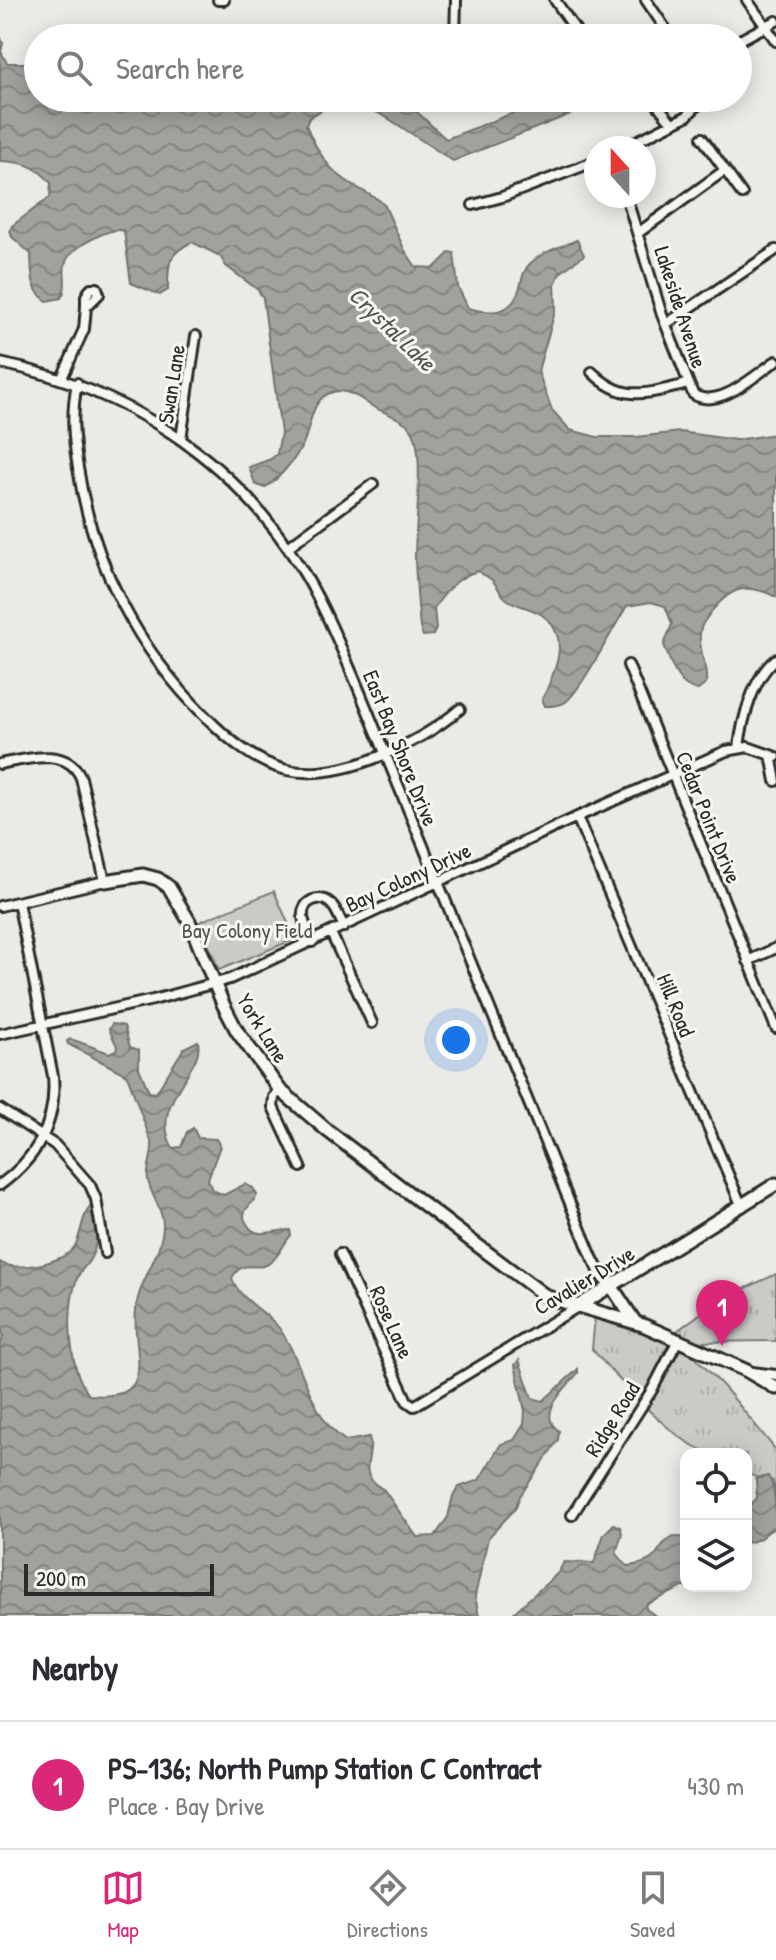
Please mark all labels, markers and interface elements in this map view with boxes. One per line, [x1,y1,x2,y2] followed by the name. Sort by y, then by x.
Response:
[24,24,752,112] search box
[52,46,96,90] icon: search
[116,48,244,88] text: Search here
[584,136,656,208] north arrow
[647,242,715,372] street label: Lakeside Avenue
[342,279,444,379] water label: Crystal Lake
[150,342,192,426] street label: Swan Lane
[356,666,446,831] street label: East Bay Shore Drive
[669,747,749,888] street label: Cedar Point Drive
[340,835,476,919] street label: Bay Colony Drive
[182,915,313,945] park label: Bay Colony Field
[650,969,702,1042] street label: Hill Road
[230,988,296,1069] street label: York Lane
[436,1020,476,1060] your location
[528,1238,640,1322] street label: Cavalier Drive
[696,1280,748,1346] pin: 1
[363,1281,421,1363] street label: Rose Lane
[577,1375,647,1462] street label: Ridge Road
[680,1448,752,1592] map controls
[680,1448,752,1520] button: locate
[680,1520,752,1592] button: layers
[24,1560,214,1596] scale bar
[36,1563,86,1593] text: 200 m
[32,1645,118,1691] text: Nearby
[108,1748,541,1788] text: PS-136; North Pump Station C Contract
[53,1768,63,1803] text: 1
[687,1768,744,1803] text: 430 m
[108,1788,265,1823] text: Place · Bay Drive
[101,1866,145,1944] tab: Map
[347,1866,428,1944] tab: Directions
[630,1866,675,1944] tab: Saved

